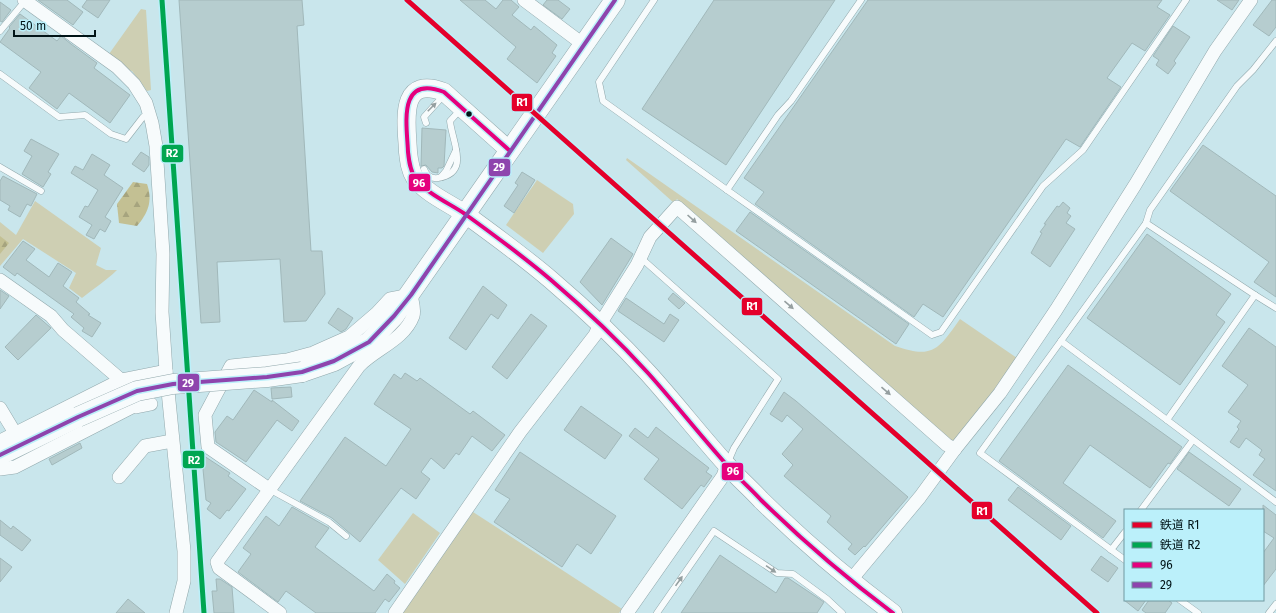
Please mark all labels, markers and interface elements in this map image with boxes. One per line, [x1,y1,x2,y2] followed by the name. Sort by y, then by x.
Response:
[14,12,95,38] scale bar
[20,19,46,33] text: 50 m
[511,93,533,112] line badge: R1
[516,96,528,109] text: R1
[427,103,437,112] one-way arrow
[464,109,474,119] unlabelled marker
[161,144,184,163] line badge: R2
[166,147,179,160] text: R2
[488,158,511,177] line badge: 29
[493,161,505,174] text: 29
[408,173,431,192] line badge: 96
[413,177,425,190] text: 96
[687,214,696,223] one-way arrow
[741,297,763,316] line badge: R1
[746,300,758,313] text: R1
[784,301,794,310] one-way arrow
[177,373,200,392] line badge: 29
[182,377,194,390] text: 29
[881,387,892,396] one-way arrow
[182,450,205,469] line badge: R2
[188,454,201,467] text: R2
[721,462,744,481] line badge: 96
[727,465,739,478] text: 96
[971,501,993,520] line badge: R1
[976,505,988,518] text: R1
[1124,509,1264,601] legend
[1160,518,1199,532] text: 鉄道 R1
[1160,538,1200,552] text: 鉄道 R2
[1160,558,1173,572] text: 96
[766,565,777,573] one-way arrow
[675,576,683,586] one-way arrow
[1160,578,1172,592] text: 29

